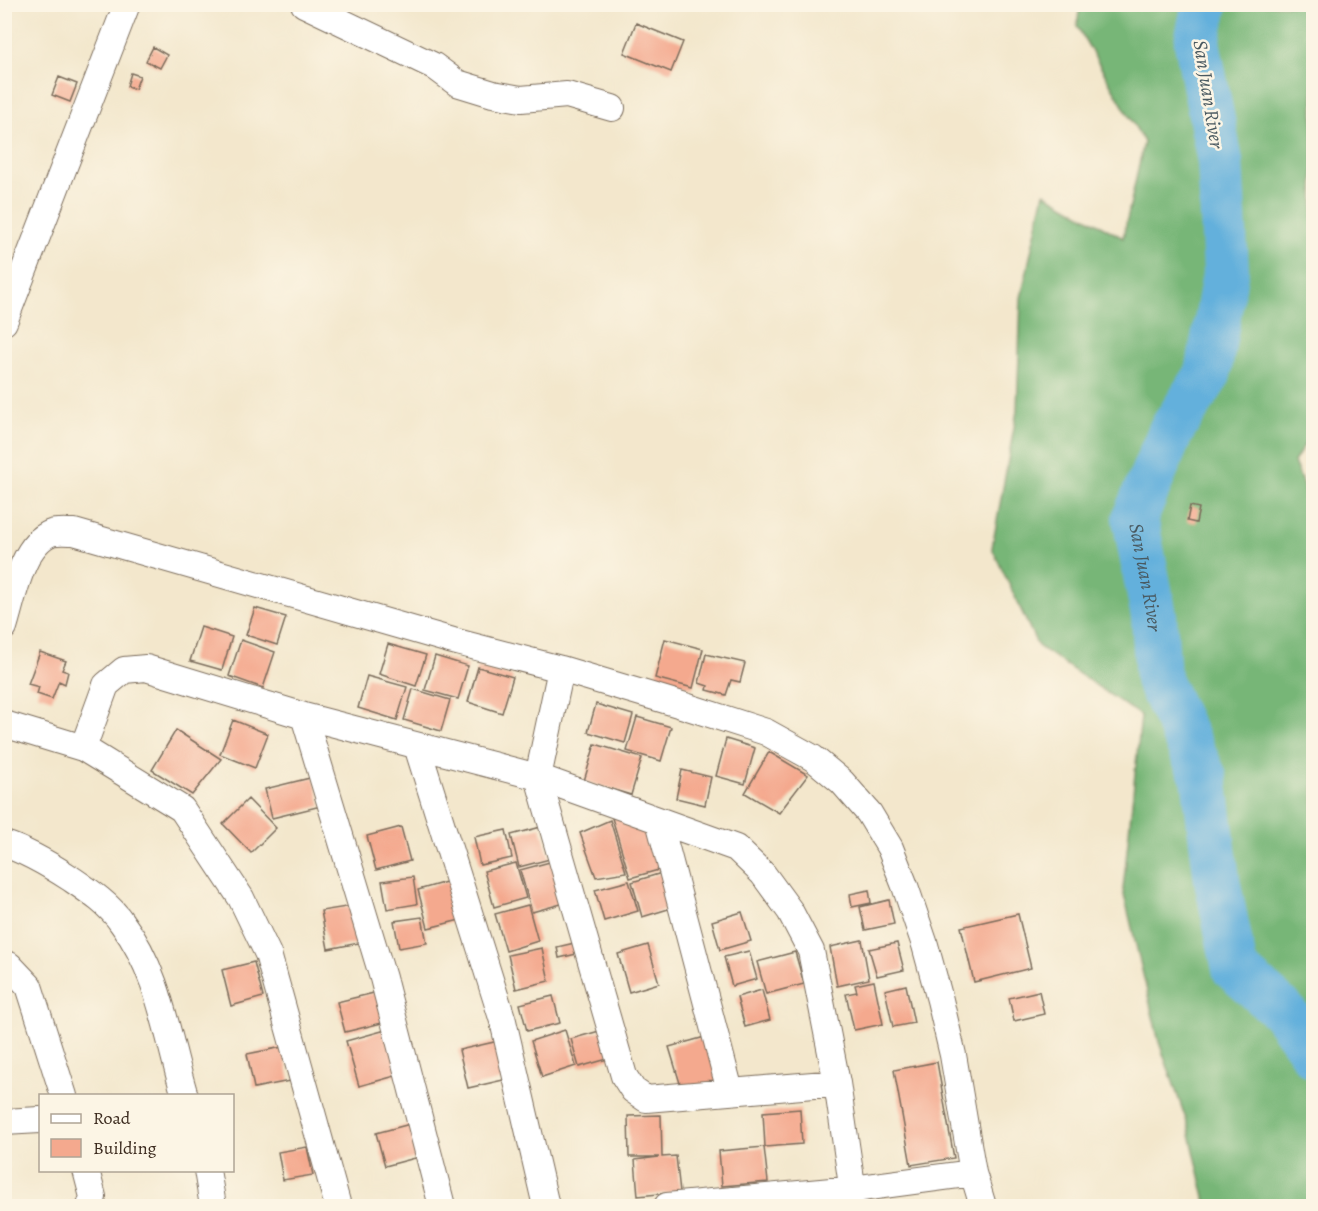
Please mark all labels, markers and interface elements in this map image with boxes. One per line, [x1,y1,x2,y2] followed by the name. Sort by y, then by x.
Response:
[1187,38,1231,151] water label: San Juan River
[1122,521,1168,633] water label: San Juan River
[39,1094,234,1172] legend
[93,1106,131,1130] text: Road
[93,1136,157,1160] text: Building

